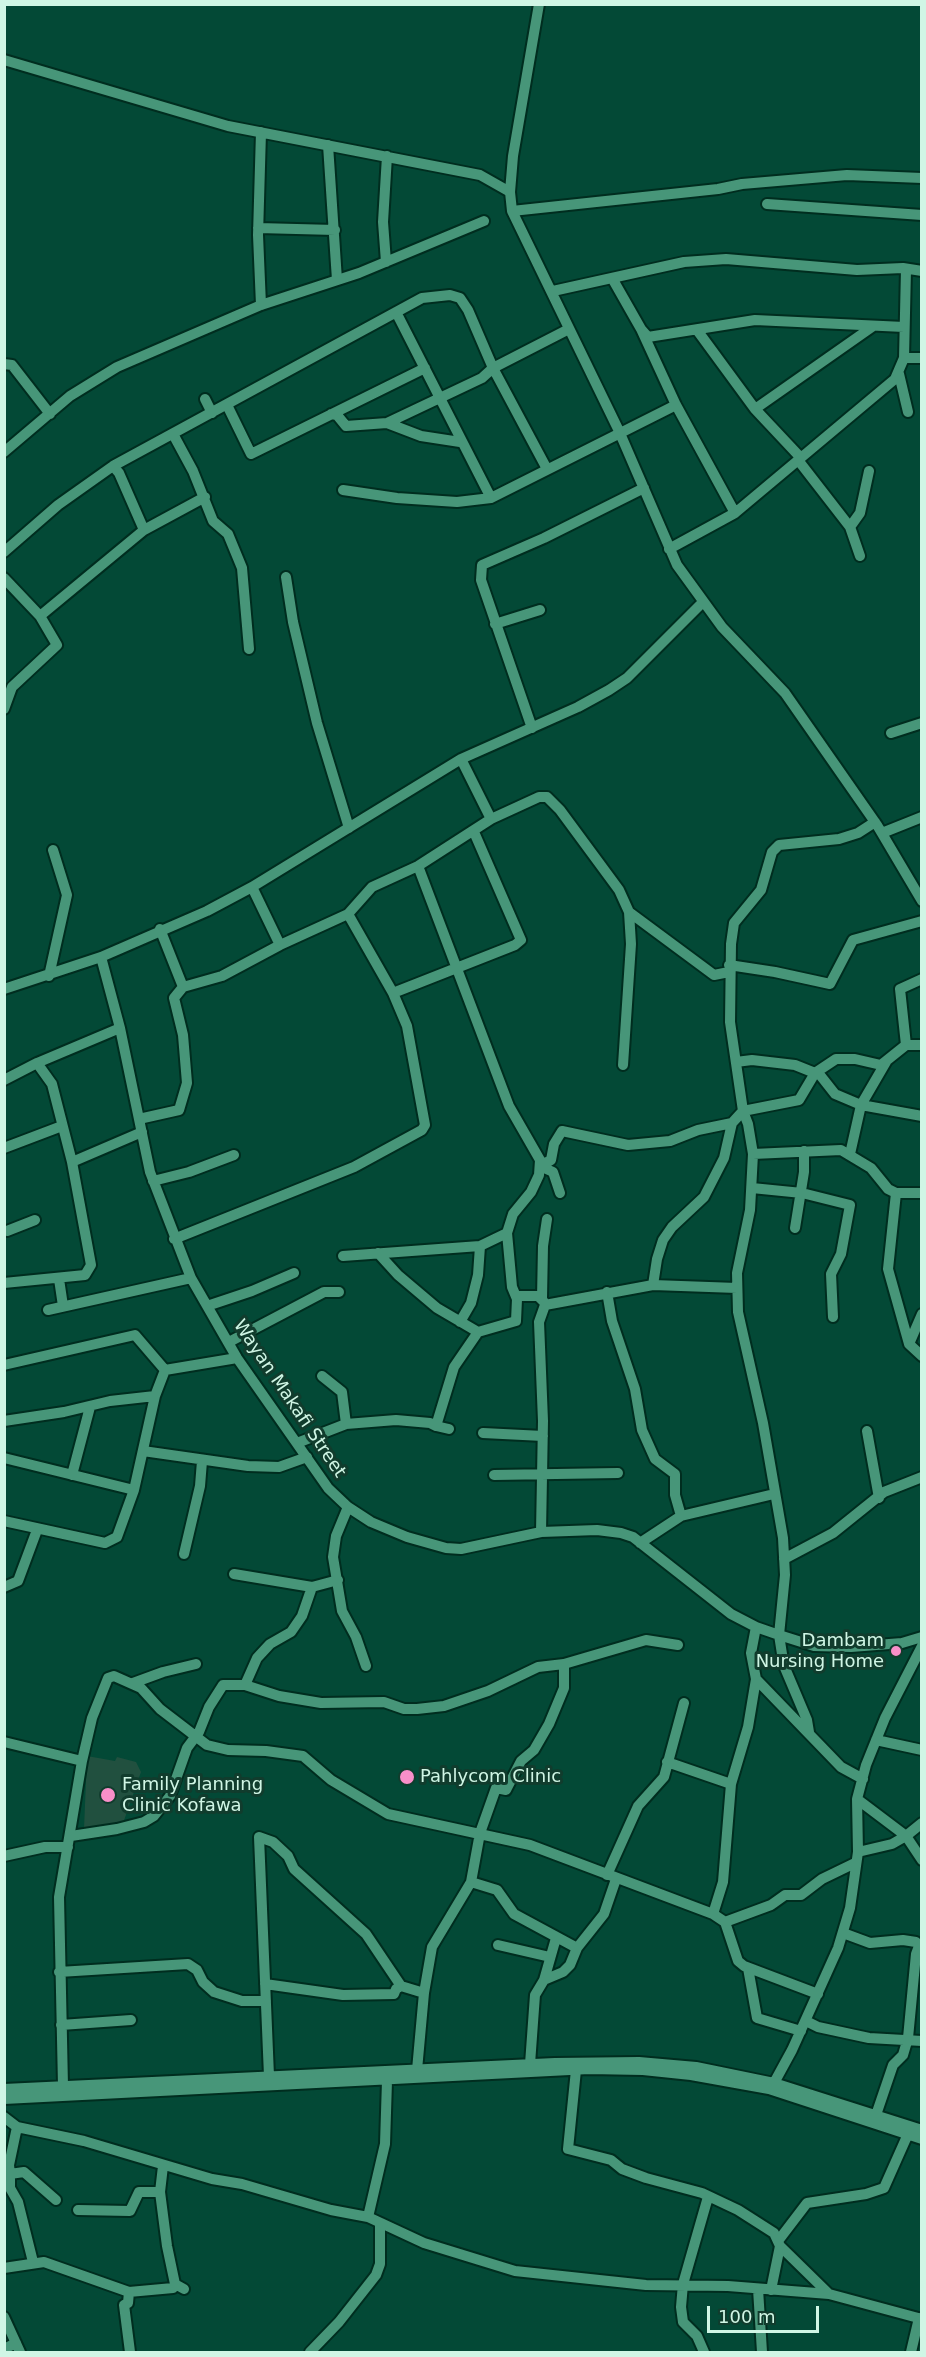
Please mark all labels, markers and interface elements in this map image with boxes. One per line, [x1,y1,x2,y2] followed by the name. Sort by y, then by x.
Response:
[228,1316,350,1482] street label: Wayan Makafi Street
[756,1630,884,1672] place label: Dambam Nursing Home
[889,1644,903,1658] marker: Dambam Nursing Home
[420,1766,561,1788] place label: Pahlycom Clinic
[398,1768,416,1786] marker: Pahlycom Clinic
[122,1774,263,1816] place label: Family Planning Clinic Kofawa
[99,1786,117,1804] marker: Family Planning Clinic Kofawa
[710,2294,822,2332] scale bar
[718,2306,776,2327] text: 100 m

